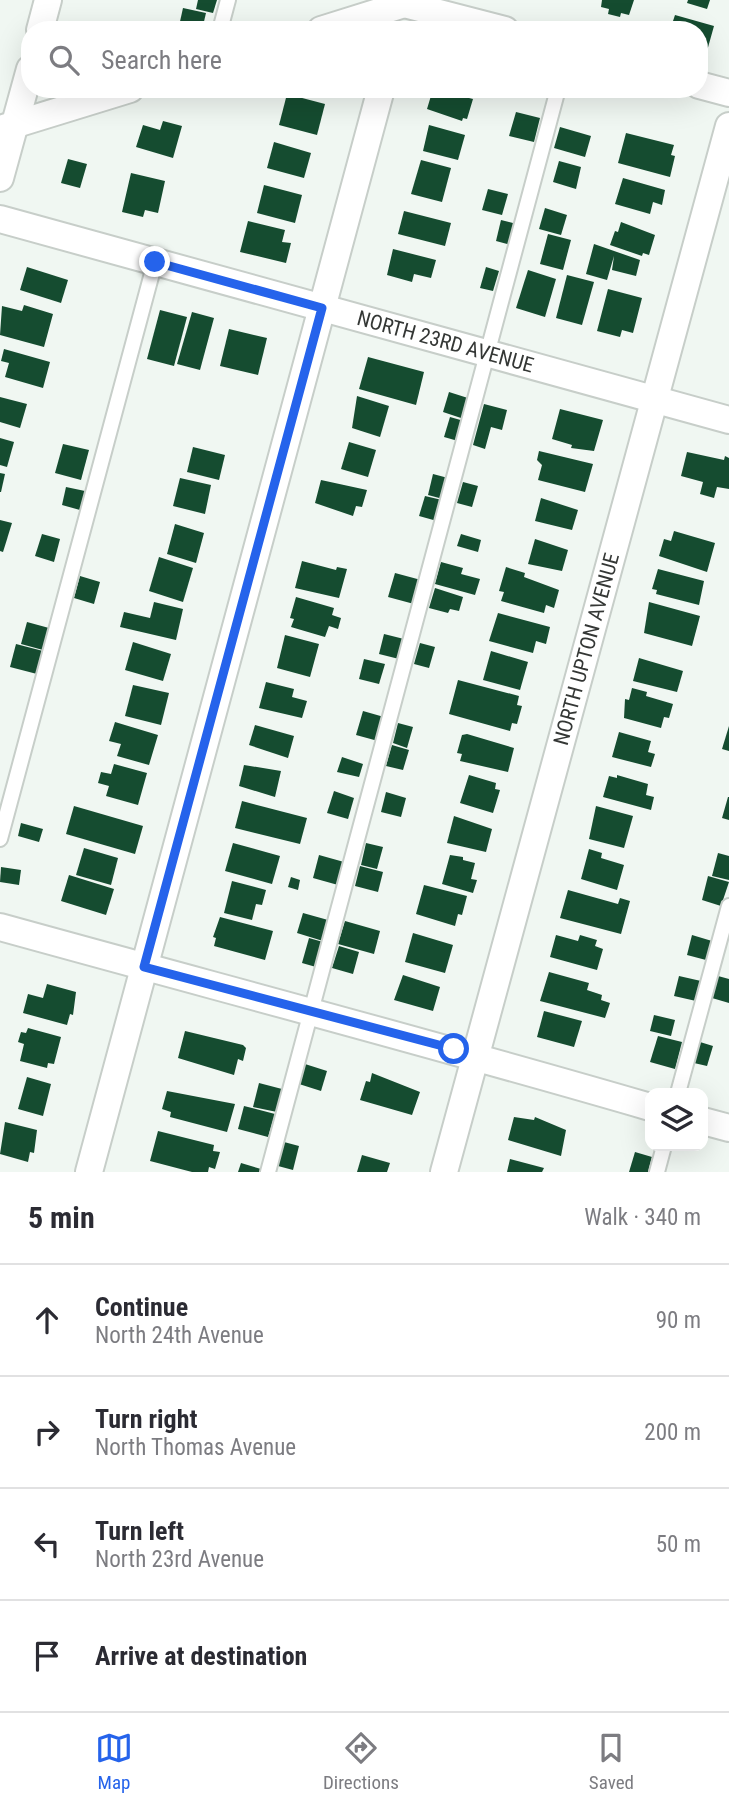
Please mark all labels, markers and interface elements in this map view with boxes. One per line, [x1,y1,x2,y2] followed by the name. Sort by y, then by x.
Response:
[21,21,708,98] search box
[45,41,83,79] icon: search
[101,45,222,75] text: Search here
[139,246,170,277] route end
[354,306,536,378] street label: NORTH 23RD AVENUE
[549,550,624,748] street label: NORTH UPTON AVENUE
[438,1033,469,1064] route start
[645,1088,708,1151] map controls
[645,1088,708,1151] button: layers
[28,1200,95,1235] text: 5 min
[584,1204,701,1231] text: Walk · 340 m
[95,1292,188,1322] text: Continue
[28,1301,66,1339] icon: ahead
[656,1307,701,1334] text: 90 m
[95,1322,264,1349] text: North 24th Avenue
[95,1404,197,1434] text: Turn right
[28,1413,66,1451] icon: right
[644,1419,701,1446] text: 200 m
[95,1434,296,1461] text: North Thomas Avenue
[95,1516,184,1546] text: Turn left
[28,1525,66,1563] icon: left
[656,1531,701,1558] text: 50 m
[95,1546,264,1573] text: North 23rd Avenue
[28,1637,66,1675] icon: arrive
[95,1641,307,1671] text: Arrive at destination
[95,1729,133,1794] tab: Map
[323,1729,399,1794] tab: Directions
[589,1729,634,1794] tab: Saved

